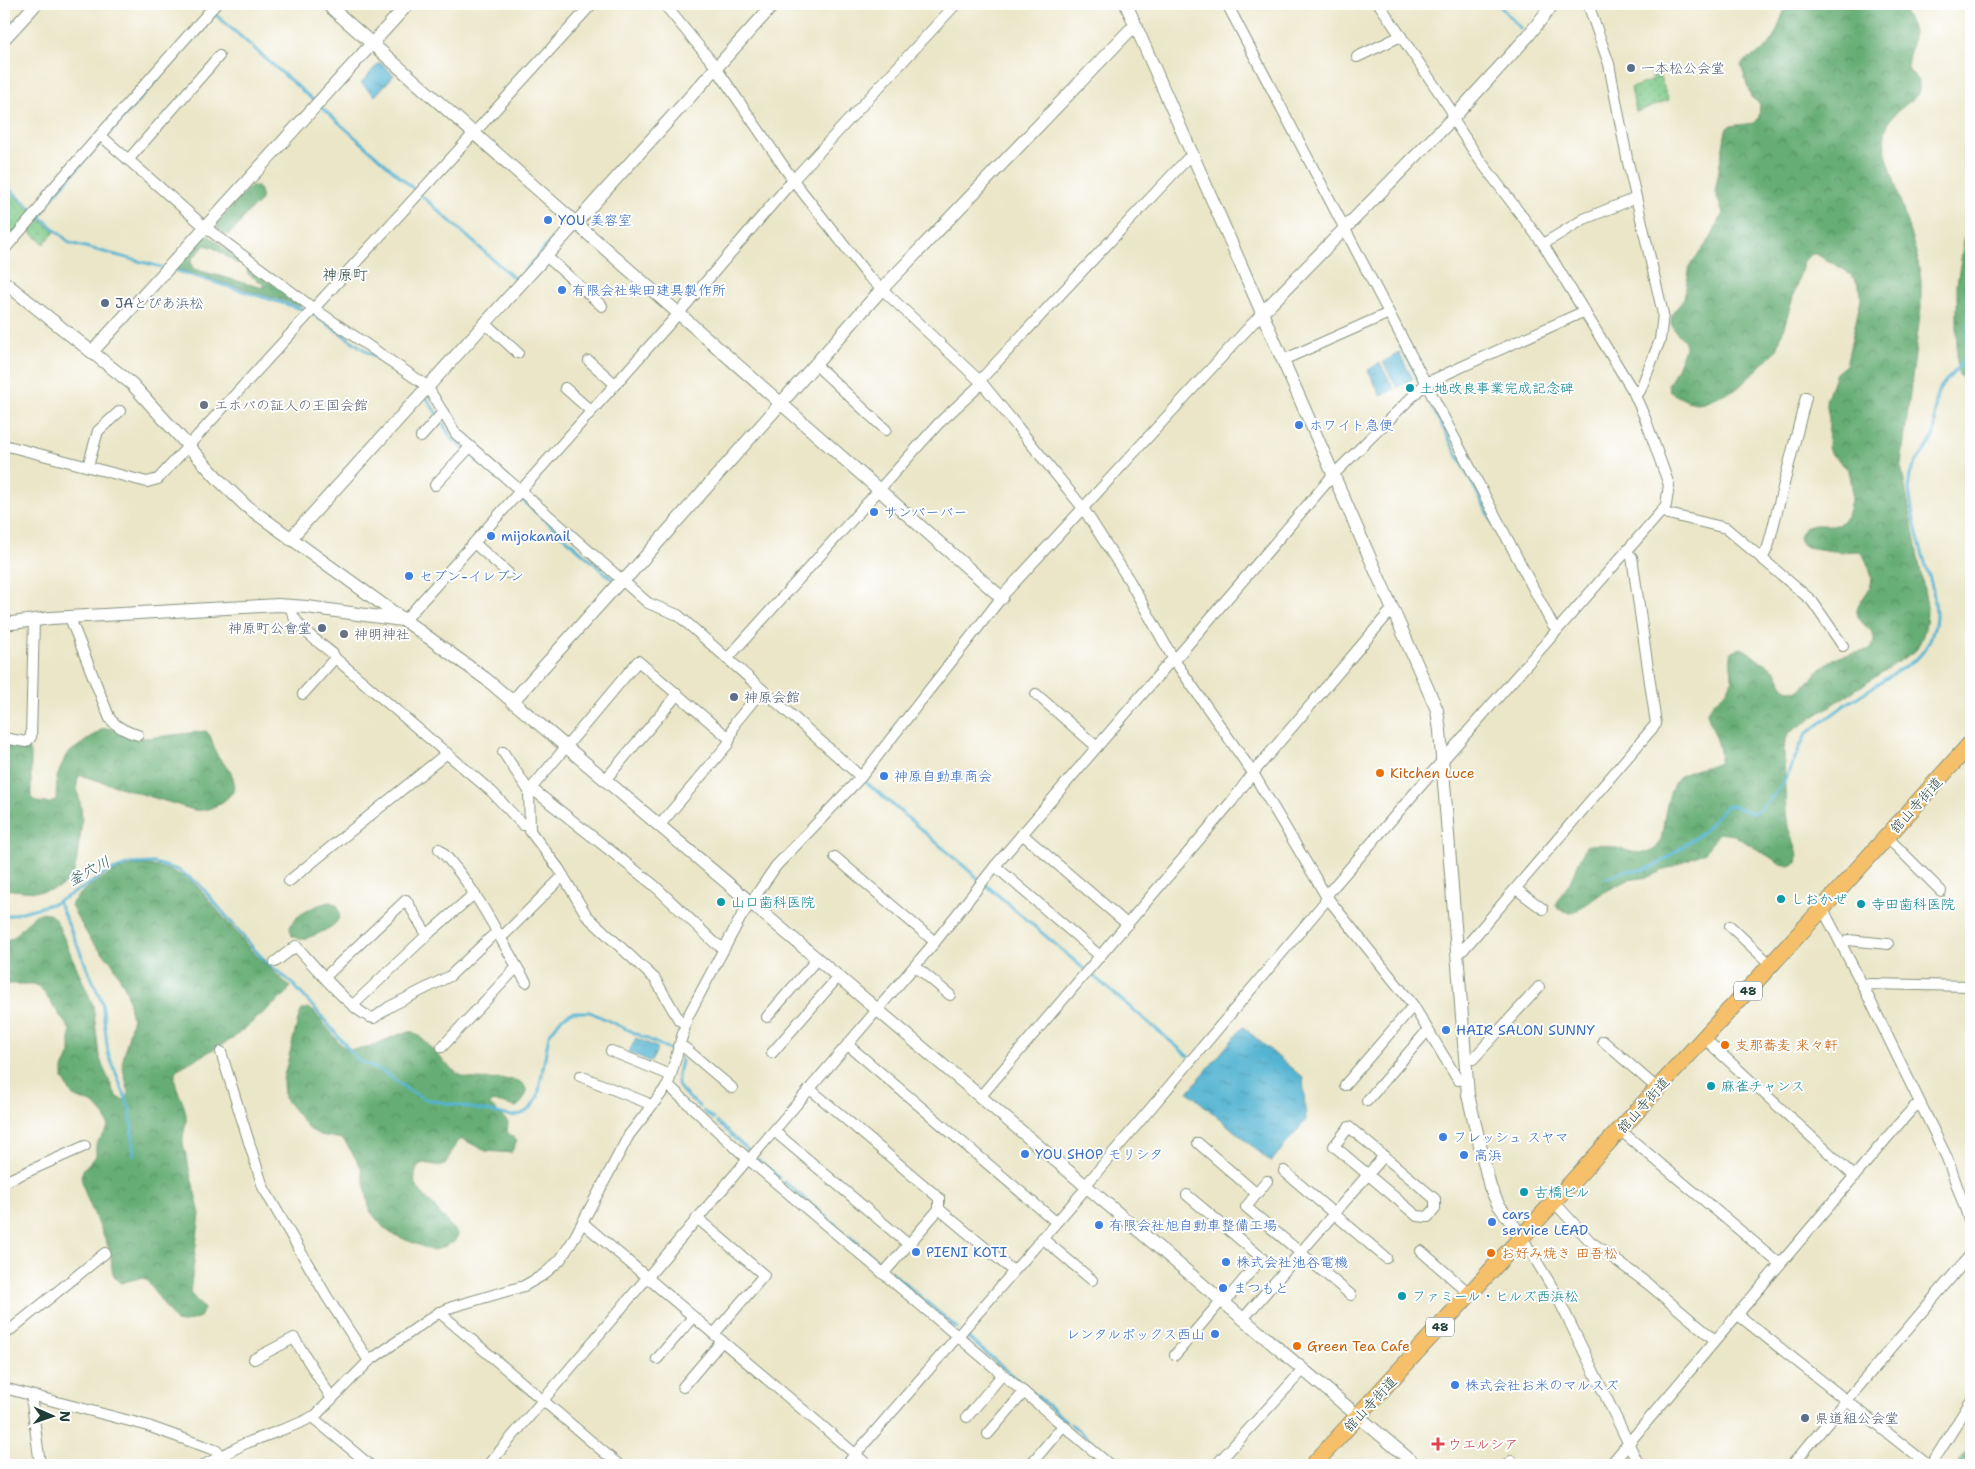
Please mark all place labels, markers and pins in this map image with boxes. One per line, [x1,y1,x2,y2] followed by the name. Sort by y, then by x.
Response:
[1641,59,1725,77] place label: 一本松公会堂
[1625,62,1637,74] marker: 一本松公会堂
[558,211,632,229] place label: YOU 美容室
[542,214,554,226] marker: YOU 美容室
[572,281,726,299] place label: 有限会社柴田建具製作所
[556,284,568,296] marker: 有限会社柴田建具製作所
[115,294,204,312] place label: JAとぴあ浜松
[99,297,111,309] marker: JAとぴあ浜松
[1420,379,1574,397] place label: 土地改良事業完成記念碑
[1404,382,1416,394] marker: 土地改良事業完成記念碑
[214,396,368,414] place label: エホバの証人の王国会館
[198,399,210,411] marker: エホバの証人の王国会館
[1309,416,1394,434] place label: ホワイト急便
[1293,419,1305,431] marker: ホワイト急便
[884,503,967,521] place label: サンバーバー
[868,506,880,518] marker: サンバーバー
[501,527,571,545] place label: mijokanail
[485,530,497,542] marker: mijokanail
[419,567,524,585] place label: セブン-イレブン
[403,570,415,582] marker: セブン-イレブン
[228,619,312,637] place label: 神原町公會堂
[316,622,328,634] marker: 神原町公會堂
[354,625,410,643] place label: 神明神社
[338,628,350,640] marker: 神明神社
[744,688,800,706] place label: 神原会館
[728,691,740,703] marker: 神原会館
[1390,764,1475,782] place label: Kitchen Luce
[894,767,992,785] place label: 神原自動車商会
[1374,767,1386,779] marker: Kitchen Luce
[878,770,890,782] marker: 神原自動車商会
[1791,890,1847,908] place label: しおかぜ
[731,893,815,911] place label: 山口歯科医院
[1775,893,1787,905] marker: しおかぜ
[1871,895,1955,913] place label: 寺田歯科医院
[715,896,727,908] marker: 山口歯科医院
[1855,898,1867,910] marker: 寺田歯科医院
[1456,1021,1595,1039] place label: HAIR SALON SUNNY
[1440,1024,1452,1036] marker: HAIR SALON SUNNY
[1735,1036,1838,1054] place label: 支那蕎麦 来々軒
[1719,1039,1731,1051] marker: 支那蕎麦 来々軒
[1721,1077,1805,1095] place label: 麻雀チャンス
[1705,1080,1717,1092] marker: 麻雀チャンス
[1453,1128,1569,1146] place label: フレッシュ スヤマ
[1437,1131,1449,1143] marker: フレッシュ スヤマ
[1035,1145,1163,1163] place label: YOU SHOP モリシタ
[1474,1146,1502,1164] place label: 高浜
[1019,1148,1031,1160] marker: YOU SHOP モリシタ
[1458,1149,1470,1161] marker: 高浜
[1534,1183,1590,1201] place label: 古橋ビル
[1518,1186,1530,1198] marker: 古橋ビル
[1502,1205,1588,1239] place label: cars service LEAD
[1109,1216,1277,1234] place label: 有限会社旭自動車整備工場
[1486,1216,1498,1228] marker: cars service LEAD
[1093,1219,1105,1231] marker: 有限会社旭自動車整備工場
[926,1243,1007,1261] place label: PIENI KOTI
[1501,1244,1618,1262] place label: お好み焼き 田吾松
[910,1246,922,1258] marker: PIENI KOTI
[1485,1247,1497,1259] marker: お好み焼き 田吾松
[1236,1253,1348,1271] place label: 株式会社池谷電機
[1220,1256,1232,1268] marker: 株式会社池谷電機
[1233,1279,1289,1297] place label: まつもと
[1217,1282,1229,1294] marker: まつもと
[1412,1287,1579,1305] place label: ファミール・ヒルズ西浜松
[1396,1290,1408,1302] marker: ファミール・ヒルズ西浜松
[1066,1325,1205,1343] place label: レンタルボックス西山
[1209,1328,1221,1340] marker: レンタルボックス西山
[1307,1337,1410,1355] place label: Green Tea Cafe
[1291,1340,1303,1352] marker: Green Tea Cafe
[1465,1376,1619,1394] place label: 株式会社お米のマルスズ
[1449,1379,1461,1391] marker: 株式会社お米のマルスズ
[1815,1409,1899,1427] place label: 県道組公会堂
[1799,1412,1811,1424] marker: 県道組公会堂
[1448,1435,1518,1453] place label: ウエルシア
[1432,1438,1444,1450] marker: ウエルシア

